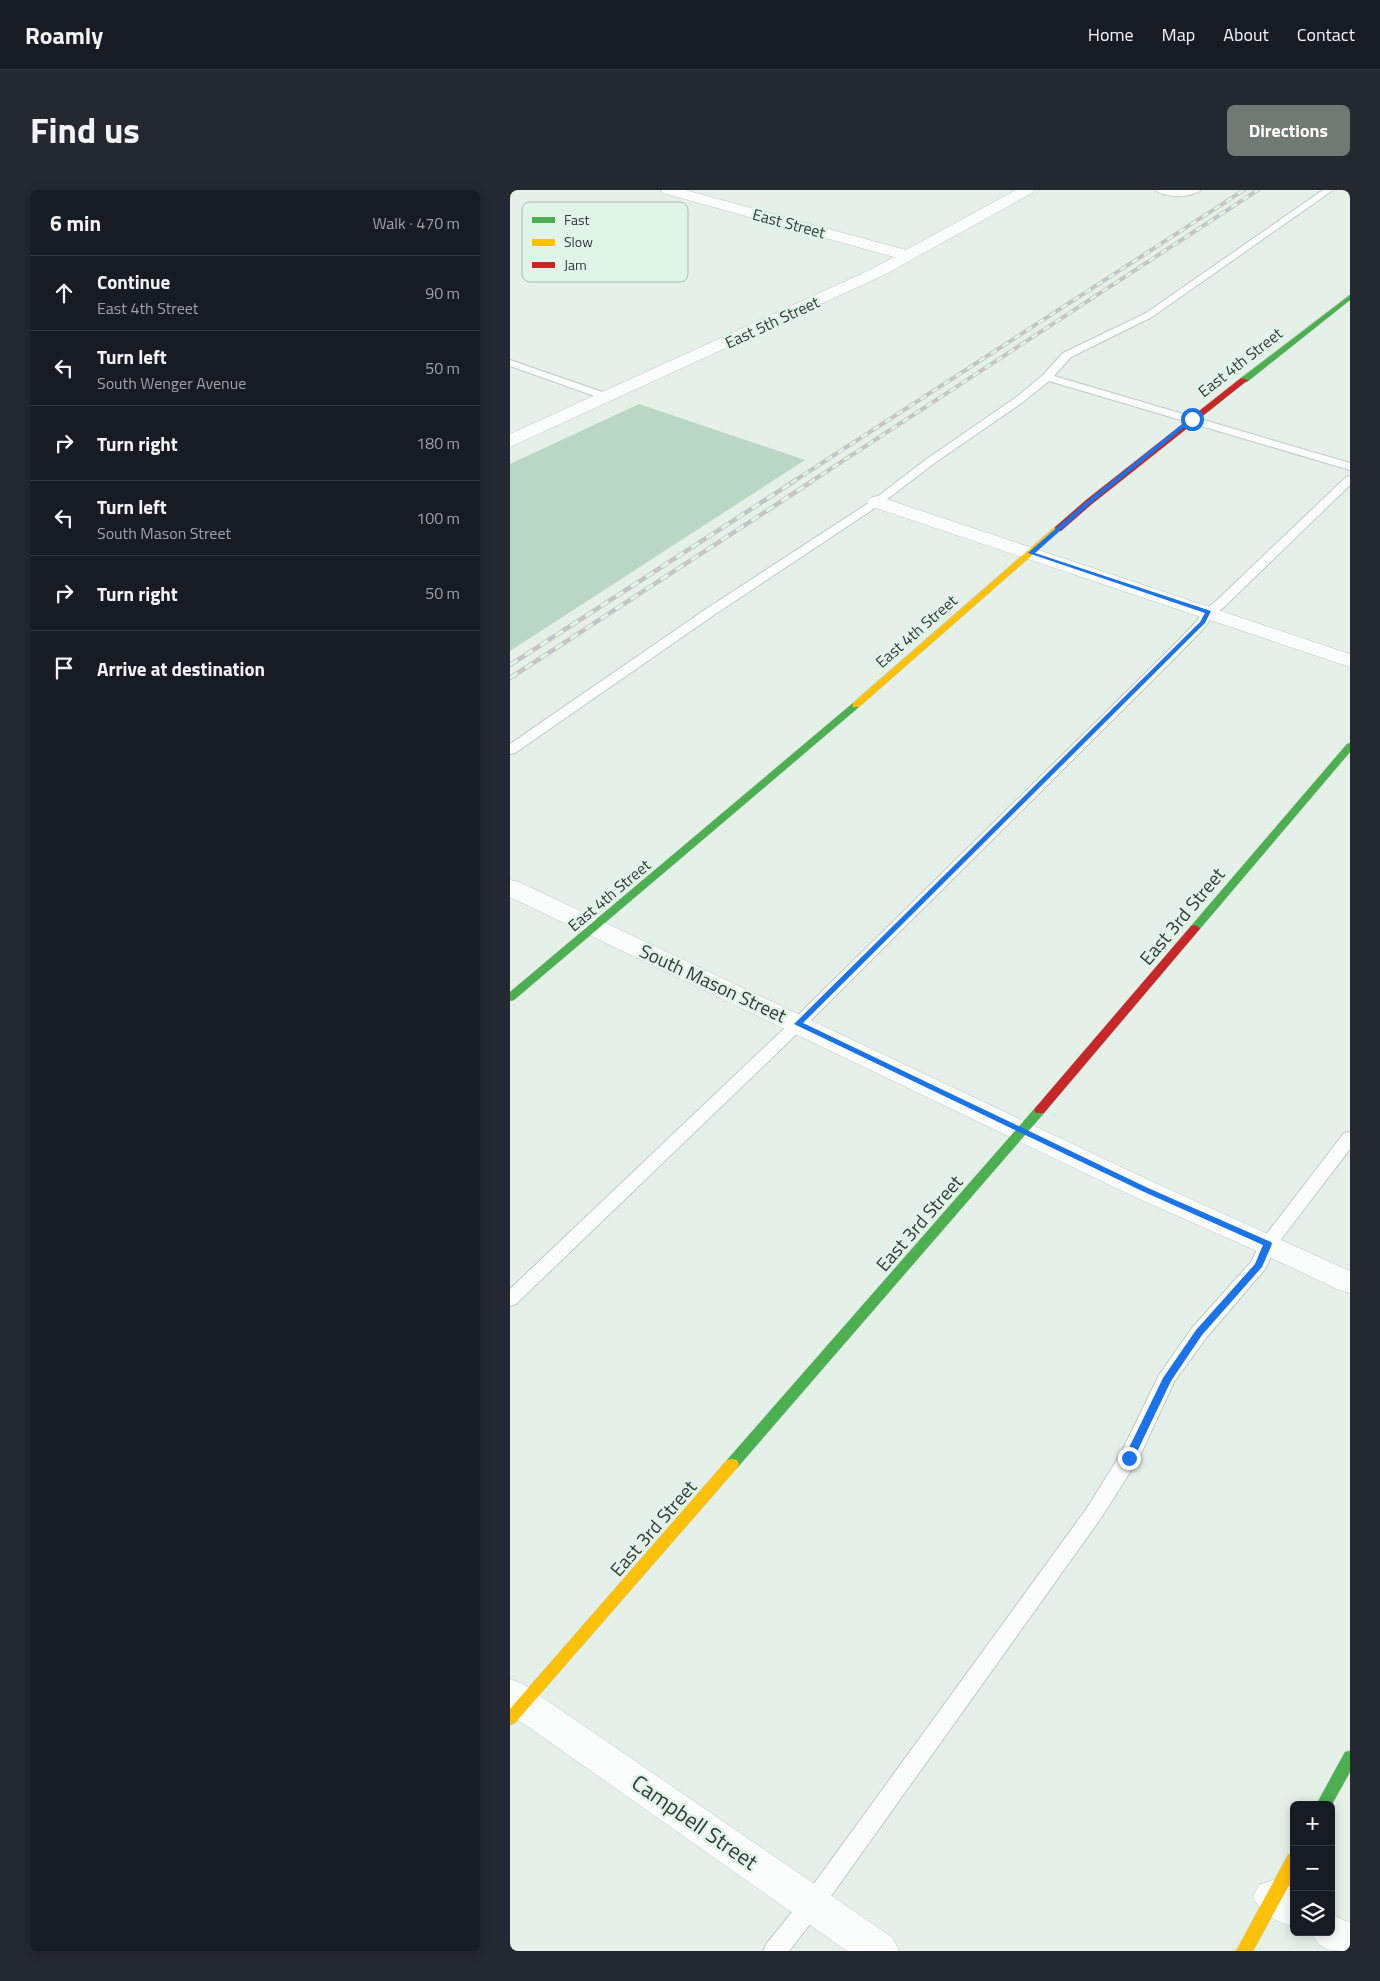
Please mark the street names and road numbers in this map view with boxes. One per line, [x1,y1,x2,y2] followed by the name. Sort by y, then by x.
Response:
[750,202,829,244] street label: East Street
[721,290,823,354] street label: East 5th Street
[1193,321,1288,403] street label: East 4th Street
[870,588,962,673] street label: East 4th Street
[562,853,656,937] street label: East 4th Street
[1132,860,1231,971] street label: East 3rd Street
[635,936,792,1029] street label: South Mason Street
[868,1168,969,1277] street label: East 3rd Street
[602,1473,703,1582] street label: East 3rd Street
[625,1766,765,1878] street label: Campbell Street

